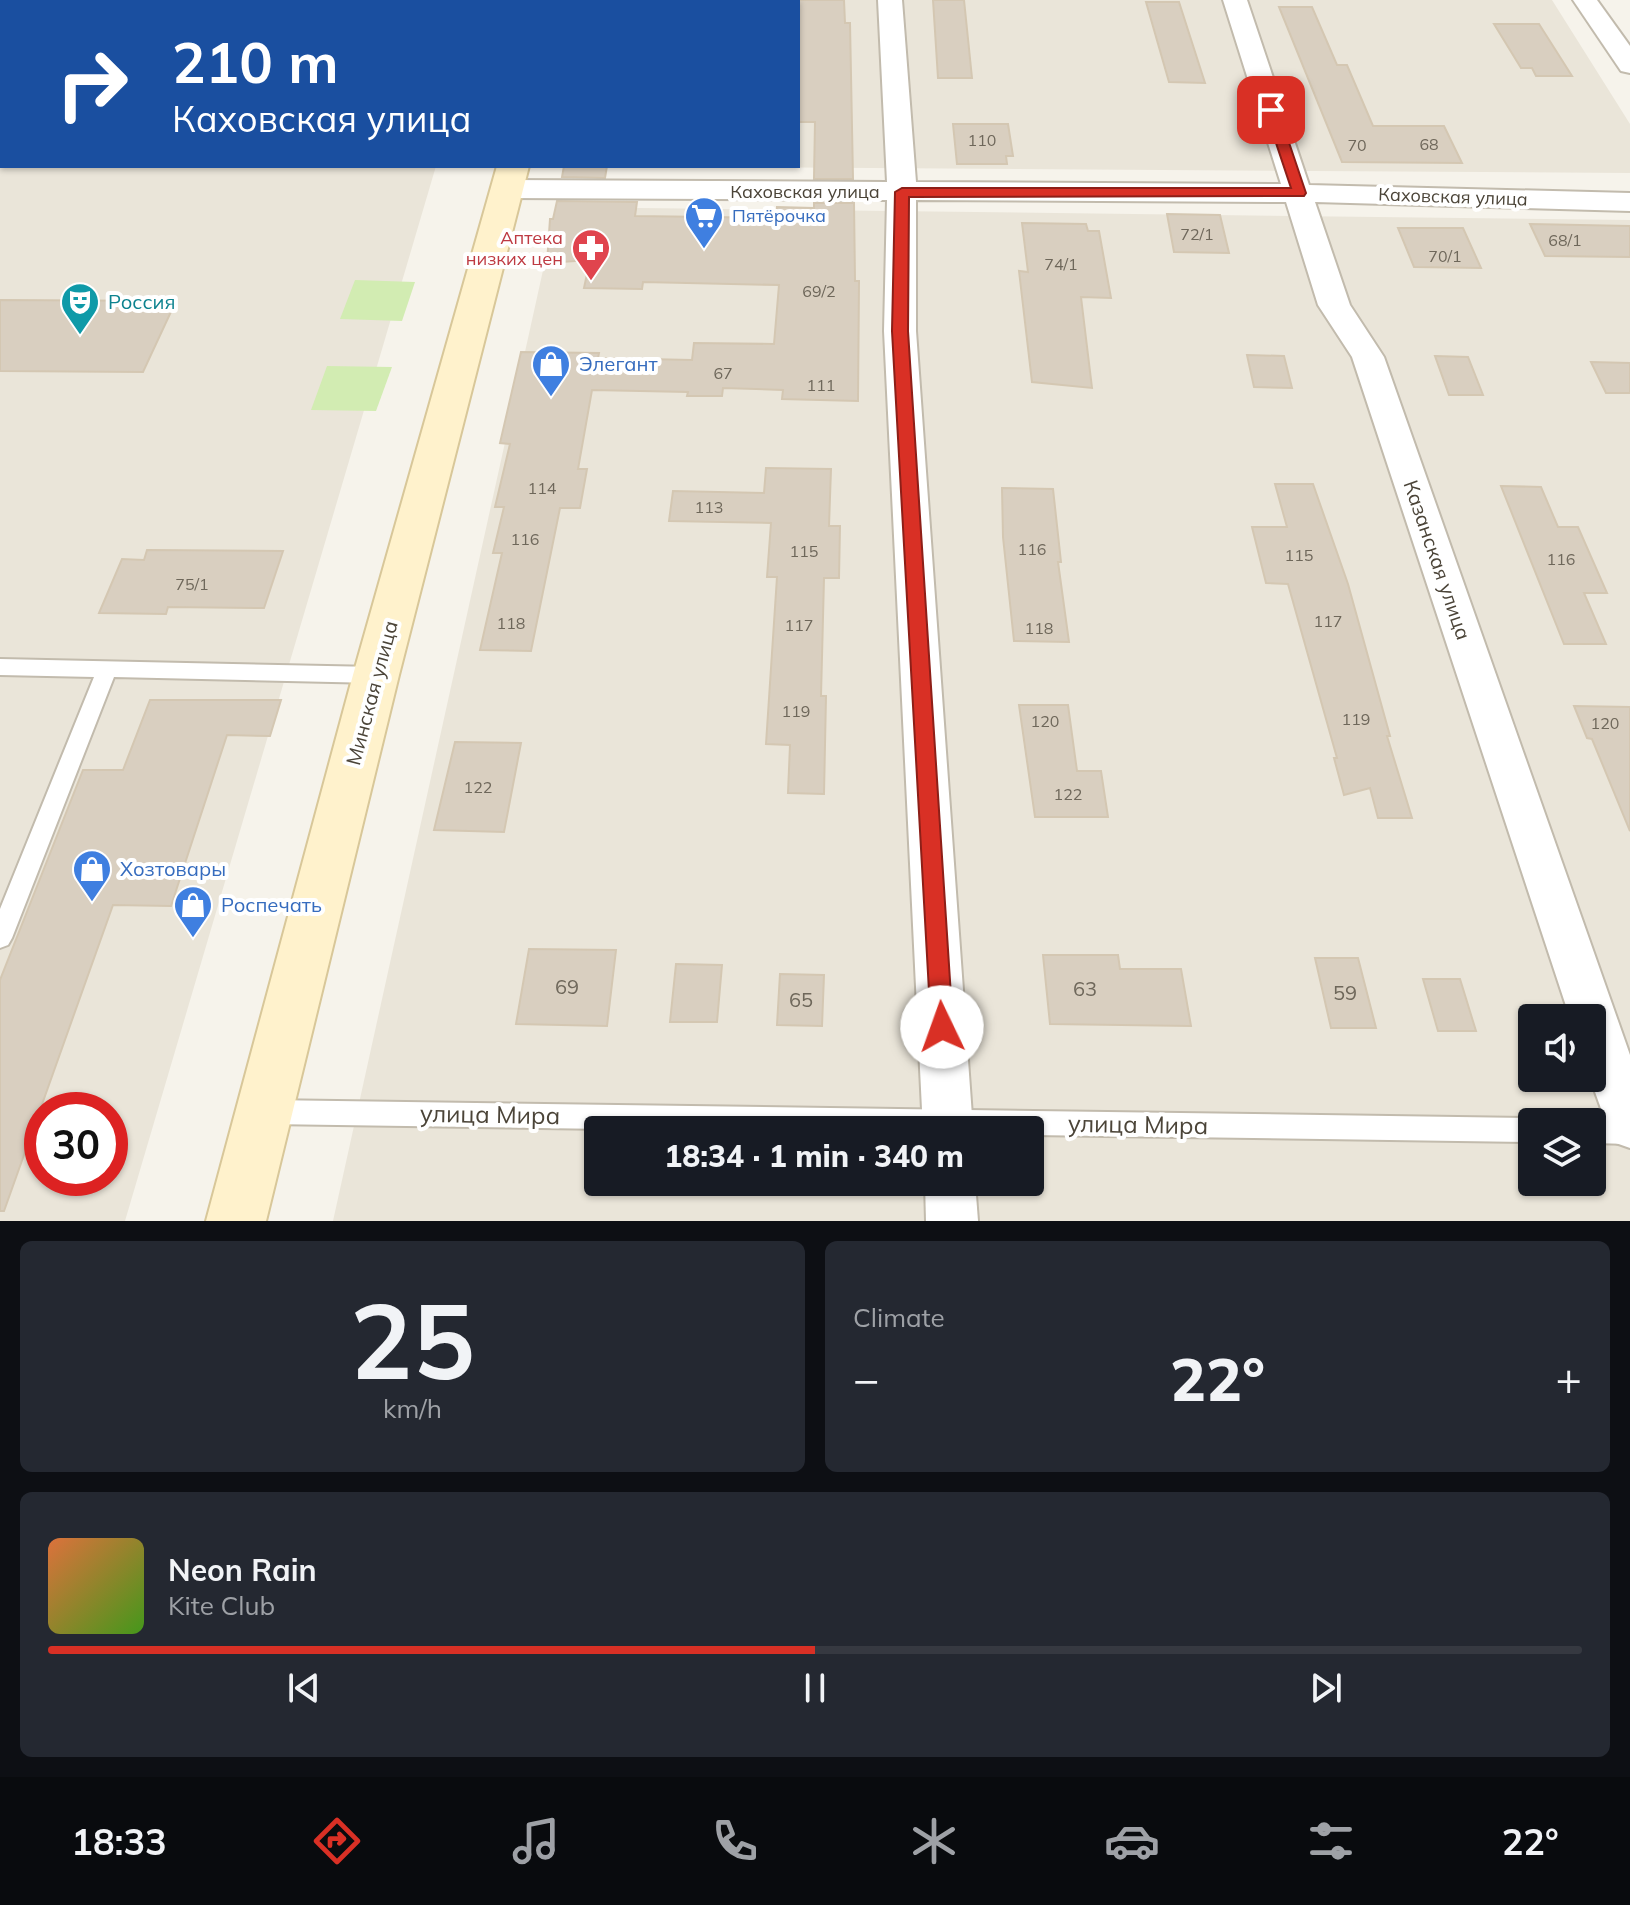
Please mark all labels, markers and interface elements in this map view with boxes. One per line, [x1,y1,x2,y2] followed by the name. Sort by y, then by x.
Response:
[172,27,339,97] text: 210 m
[40,32,144,136] icon: right
[1237,76,1305,144] pin
[1249,88,1293,132] icon: arrive
[172,96,471,141] text: Каховская улица
[968,130,996,150] house number: 110
[1419,134,1439,154] house number: 68
[1347,135,1367,155] house number: 70
[730,180,880,203] street label: Каховская улица
[1378,182,1528,211] street label: Каховская улица
[683,195,725,250] supermarket icon: Пятёрочка
[732,204,826,227] place label: Пятёрочка
[1180,224,1214,244] house number: 72/1
[466,226,563,270] place label: Аптека низких цен
[570,227,612,282] pharmacy icon: Аптека низких цен
[1548,230,1582,250] house number: 68/1
[1428,246,1462,266] house number: 70/1
[1044,254,1078,274] house number: 74/1
[59,281,101,336] theatre icon: Россия
[802,281,836,301] house number: 69/2
[108,289,175,314] place label: Россия
[530,343,572,398] shop icon: Элегант
[579,351,658,376] place label: Элегант
[713,363,733,383] house number: 67
[807,375,835,395] house number: 111
[1398,477,1477,643] street label: Казанская улица
[528,478,557,498] house number: 114
[695,497,723,517] house number: 113
[511,529,539,549] house number: 116
[1018,539,1046,559] house number: 116
[790,541,818,561] house number: 115
[1285,545,1313,565] house number: 115
[1547,549,1575,569] house number: 116
[175,574,209,594] house number: 75/1
[1314,611,1342,631] house number: 117
[497,613,525,633] house number: 118
[785,615,813,635] house number: 117
[340,618,403,768] street label: Минская улица
[1025,618,1053,638] house number: 118
[782,701,810,721] house number: 119
[1342,709,1370,729] house number: 119
[1031,711,1059,731] house number: 120
[1591,713,1619,733] house number: 120
[464,777,492,797] house number: 122
[1054,784,1082,804] house number: 122
[71,848,113,903] shop icon: Хозтовары
[120,856,226,881] place label: Хозтовары
[172,884,214,939] shop icon: Роспечать
[221,892,322,917] place label: Роспечать
[555,974,579,999] house number: 69
[1073,976,1097,1001] house number: 63
[1333,980,1357,1005] house number: 59
[900,985,984,1069] position arrow
[789,987,813,1012] house number: 65
[1518,1004,1606,1196] map controls
[1518,1004,1606,1092] button: sound
[24,1092,128,1196] speed limit sign: 30
[420,1098,560,1130] street label: улица Мира
[1068,1108,1208,1140] street label: улица Мира
[1518,1108,1606,1196] button: layers
[664,1137,964,1175] text: 18:34 · 1 min · 340 m
[350,1274,475,1405] text: 25
[853,1301,945,1334] text: Climate
[1170,1341,1265,1416] text: 22°
[853,1351,879,1406] text: −
[1556,1351,1582,1406] text: +
[383,1392,442,1425] text: km/h
[168,1551,317,1589] text: Neon Rain
[168,1589,275,1622] text: Kite Club
[282,1666,326,1710] icon: previous
[793,1666,837,1710] icon: pause
[1304,1666,1348,1710] icon: next
[309,1813,365,1869] icon: directions
[508,1813,564,1869] icon: music
[707,1813,763,1869] icon: phone
[906,1813,962,1869] icon: climate
[1104,1813,1160,1869] icon: car
[1303,1813,1359,1869] icon: filters
[71,1819,167,1864] text: 18:33
[1502,1819,1559,1864] text: 22°

